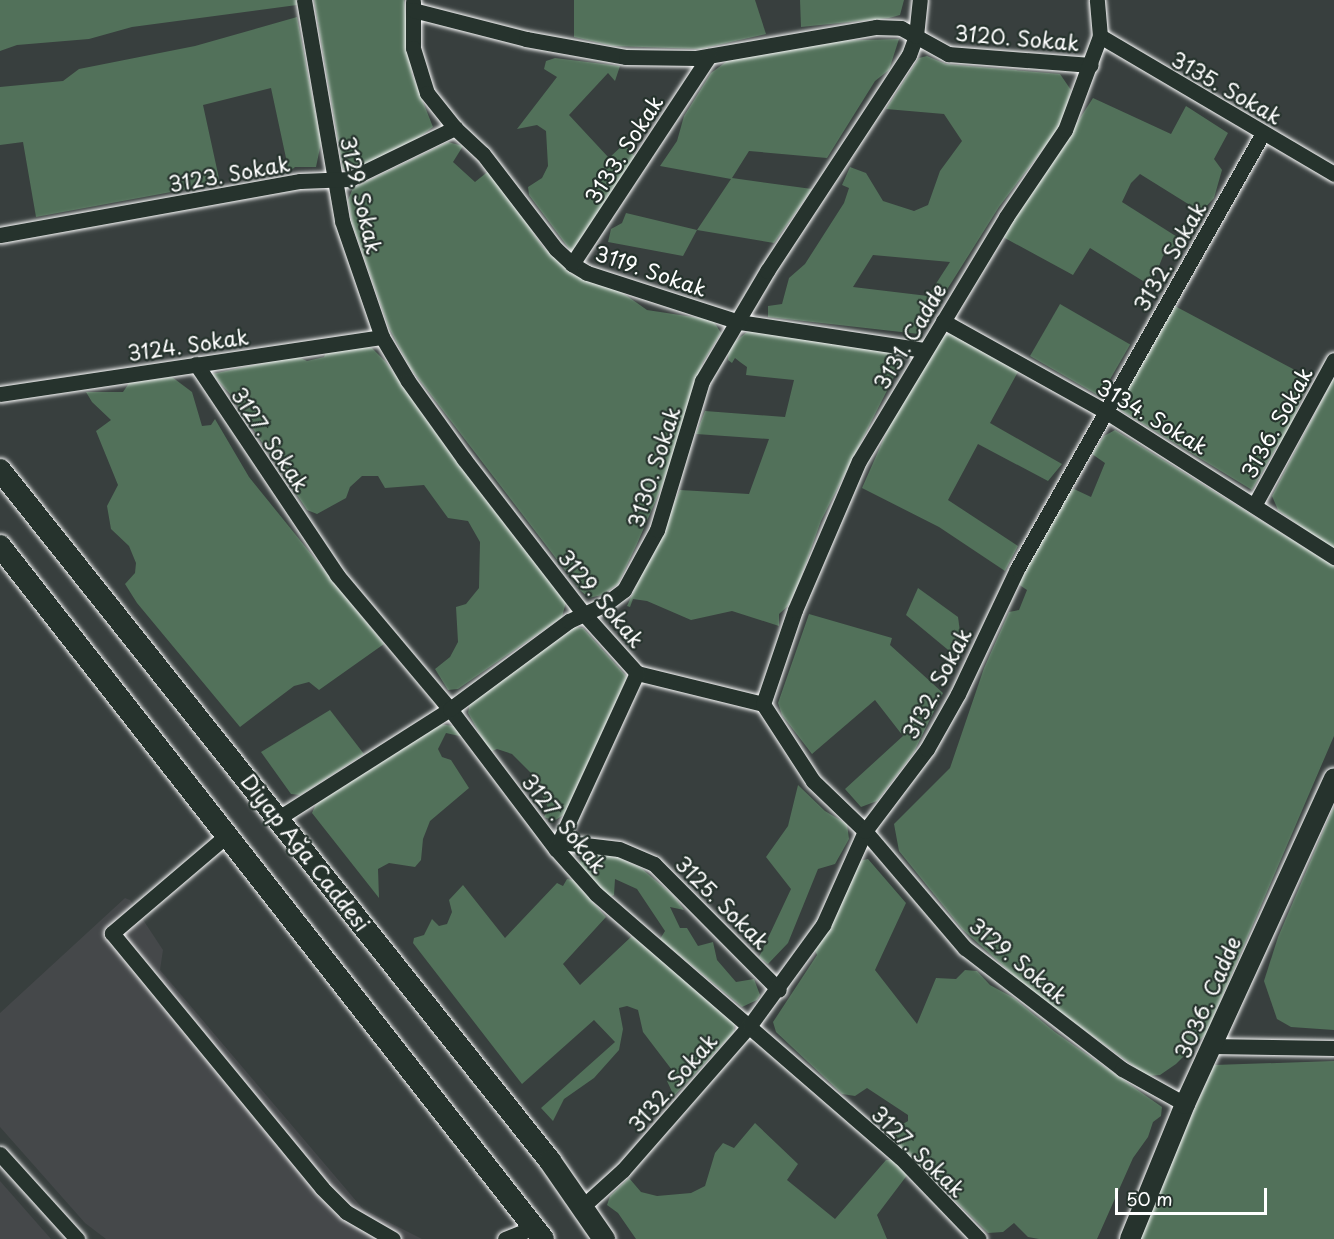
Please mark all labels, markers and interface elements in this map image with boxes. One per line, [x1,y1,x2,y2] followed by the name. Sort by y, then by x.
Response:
[952,19,1082,55] street label: 3120. Sokak
[1167,45,1287,129] street label: 3135. Sokak
[578,89,668,209] street label: 3133. Sokak
[336,133,388,257] street label: 3129. Sokak
[165,150,293,196] street label: 3123. Sokak
[1127,196,1211,316] street label: 3132. Sokak
[591,239,711,301] street label: 3119. Sokak
[867,278,951,394] street label: 3131. Cadde
[124,323,252,365] street label: 3124. Sokak
[1235,361,1317,483] street label: 3136. Sokak
[1093,373,1213,459] street label: 3134. Sokak
[226,381,316,497] street label: 3127. Sokak
[621,403,685,531] street label: 3130. Sokak
[553,543,651,653] street label: 3129. Sokak
[896,622,976,744] street label: 3132. Sokak
[237,768,375,936] street label: Diyap Ağa Caddesi
[517,768,613,878] street label: 3127. Sokak
[670,849,776,955] street label: 3125. Sokak
[964,911,1074,1009] street label: 3129. Sokak
[1169,931,1245,1063] street label: 3036. Cadde
[621,1027,723,1137] street label: 3132. Sokak
[866,1100,972,1202] street label: 3127. Sokak
[1118,1176,1270,1214] scale bar
[1126,1185,1173,1212] text: 50 m

